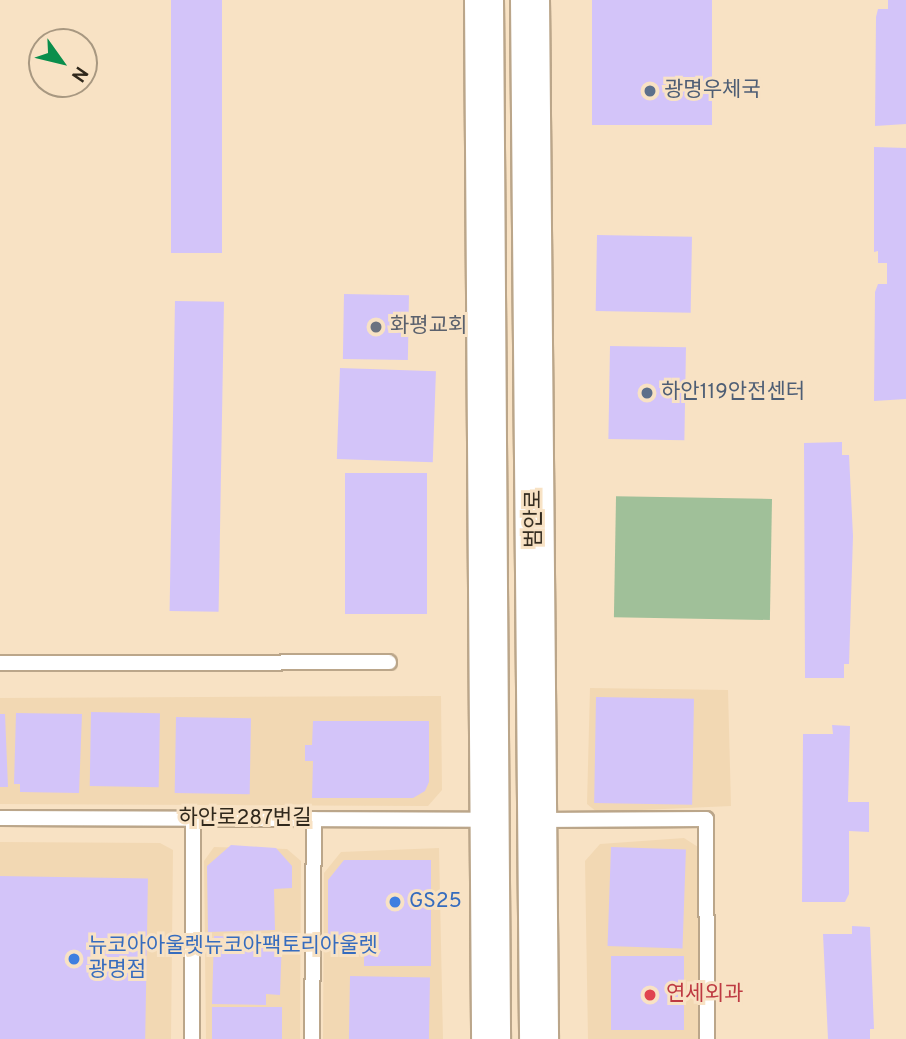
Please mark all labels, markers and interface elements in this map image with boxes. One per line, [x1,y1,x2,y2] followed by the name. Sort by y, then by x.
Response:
[28,28,98,98] north arrow
[65,61,93,86] text: N
[664,78,761,104] place label: 광명우체국
[642,83,658,99] marker: 광명우체국
[390,314,467,340] place label: 화평교회
[368,319,384,335] marker: 화평교회
[661,380,805,406] place label: 하안119안전센터
[639,385,655,401] marker: 하안119안전센터
[522,490,548,548] street label: 범안로
[178,806,312,832] street label: 하안로287번길
[409,889,462,915] place label: GS25
[387,894,403,910] marker: GS25
[88,934,378,984] place label: 뉴코아아울렛뉴코아팩토리아울렛 광명점
[66,951,82,967] marker: 뉴코아아울렛뉴코아팩토리아울렛 광명점
[666,982,743,1008] place label: 연세외과
[640,985,660,1005] marker: 연세외과

